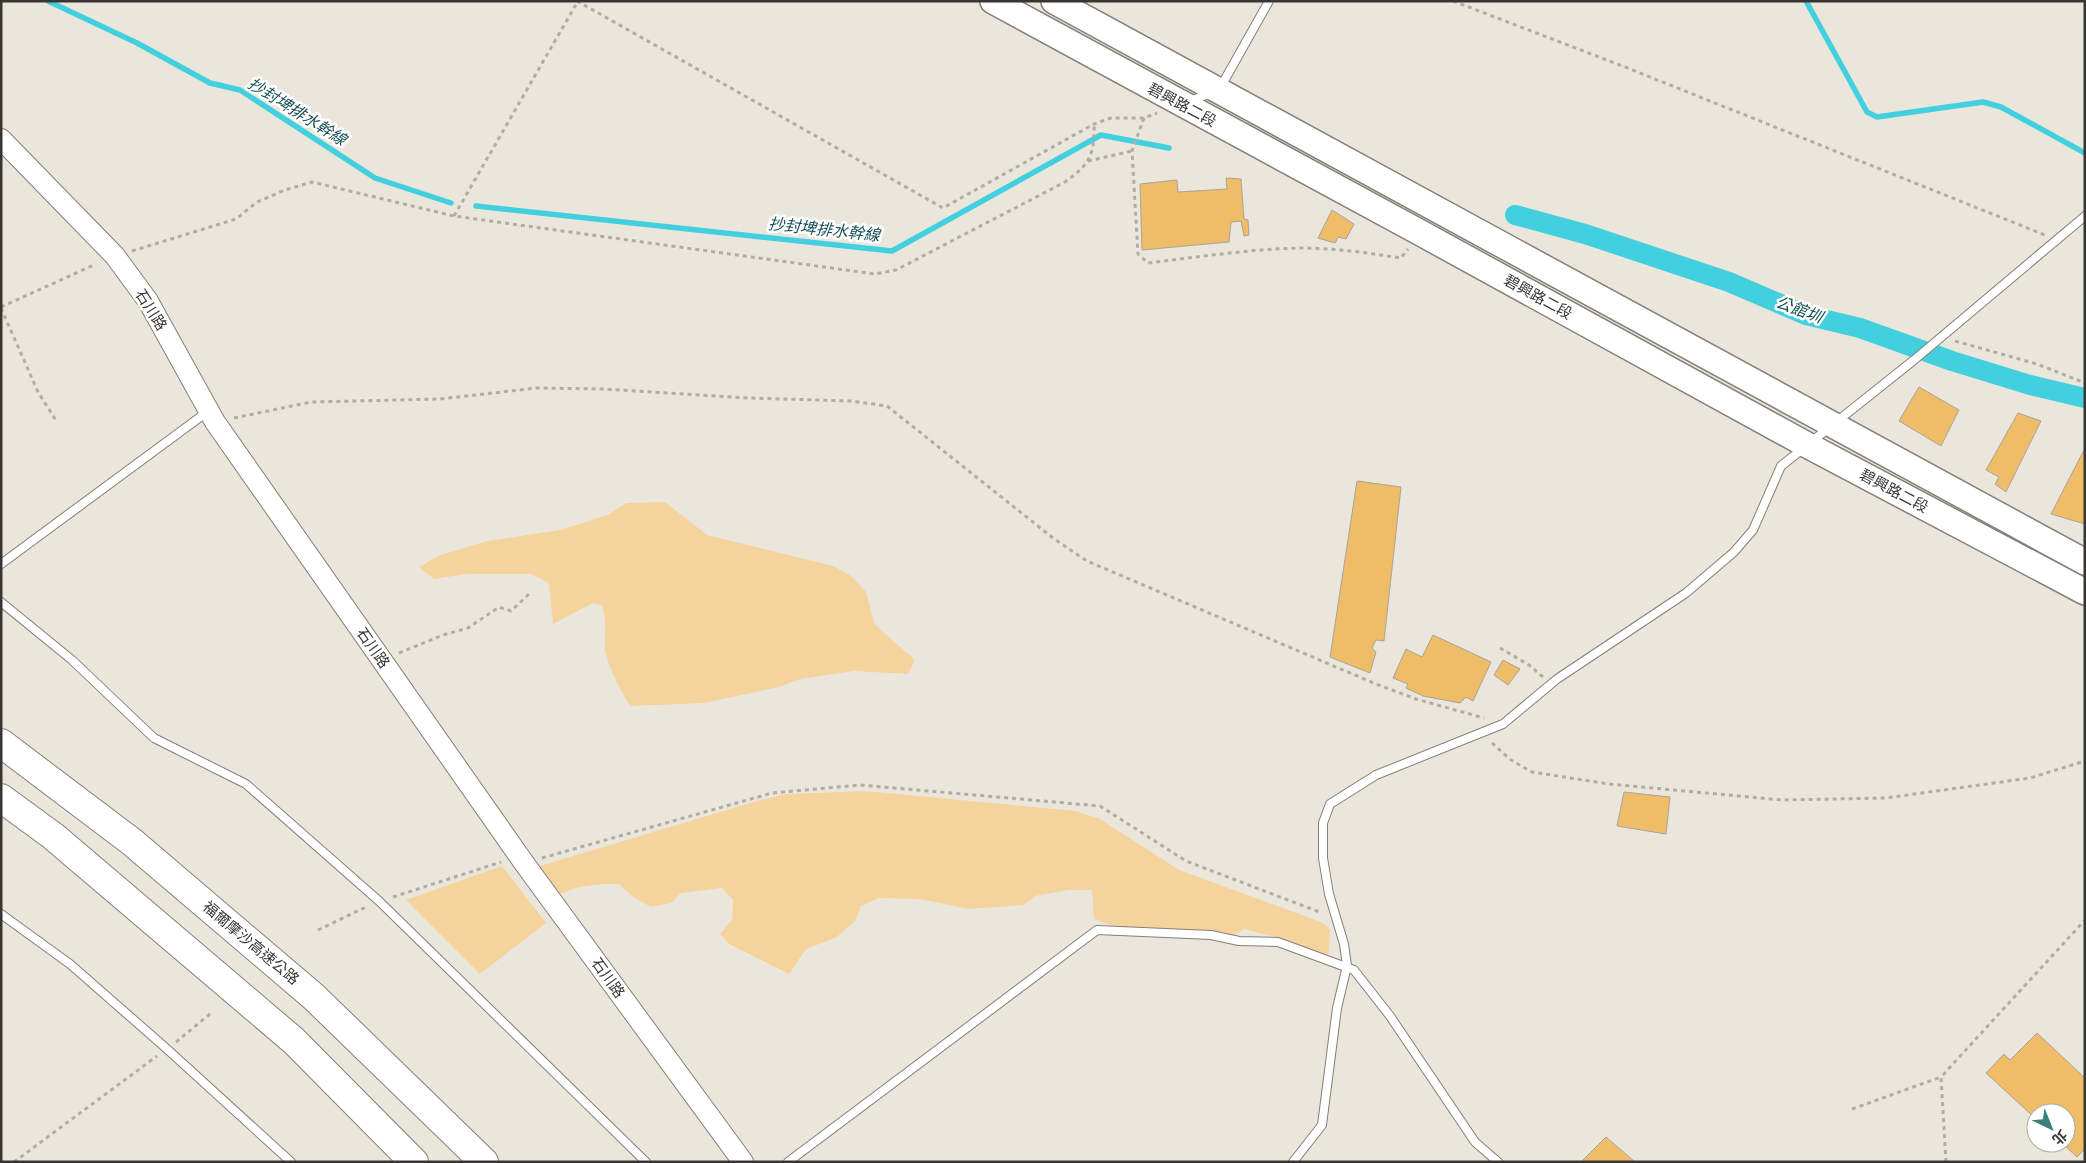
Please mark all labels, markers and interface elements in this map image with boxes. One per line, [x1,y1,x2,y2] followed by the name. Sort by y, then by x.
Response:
[244,74,351,151] water label: 抄封埤排水幹線
[1145,79,1219,131] street label: 碧興路二段
[767,214,883,246] water label: 抄封埤排水幹線
[1501,271,1575,323] street label: 碧興路二段
[131,286,171,334] street label: 石川路
[1773,292,1827,328] water label: 公館圳
[1857,465,1931,517] street label: 碧興路二段
[353,624,393,672] street label: 石川路
[199,898,303,988] street label: 福爾摩沙高速公路
[587,955,629,1001] street label: 石川路
[2026,1103,2076,1153] north arrow
[2049,1126,2070,1148] text: 北

